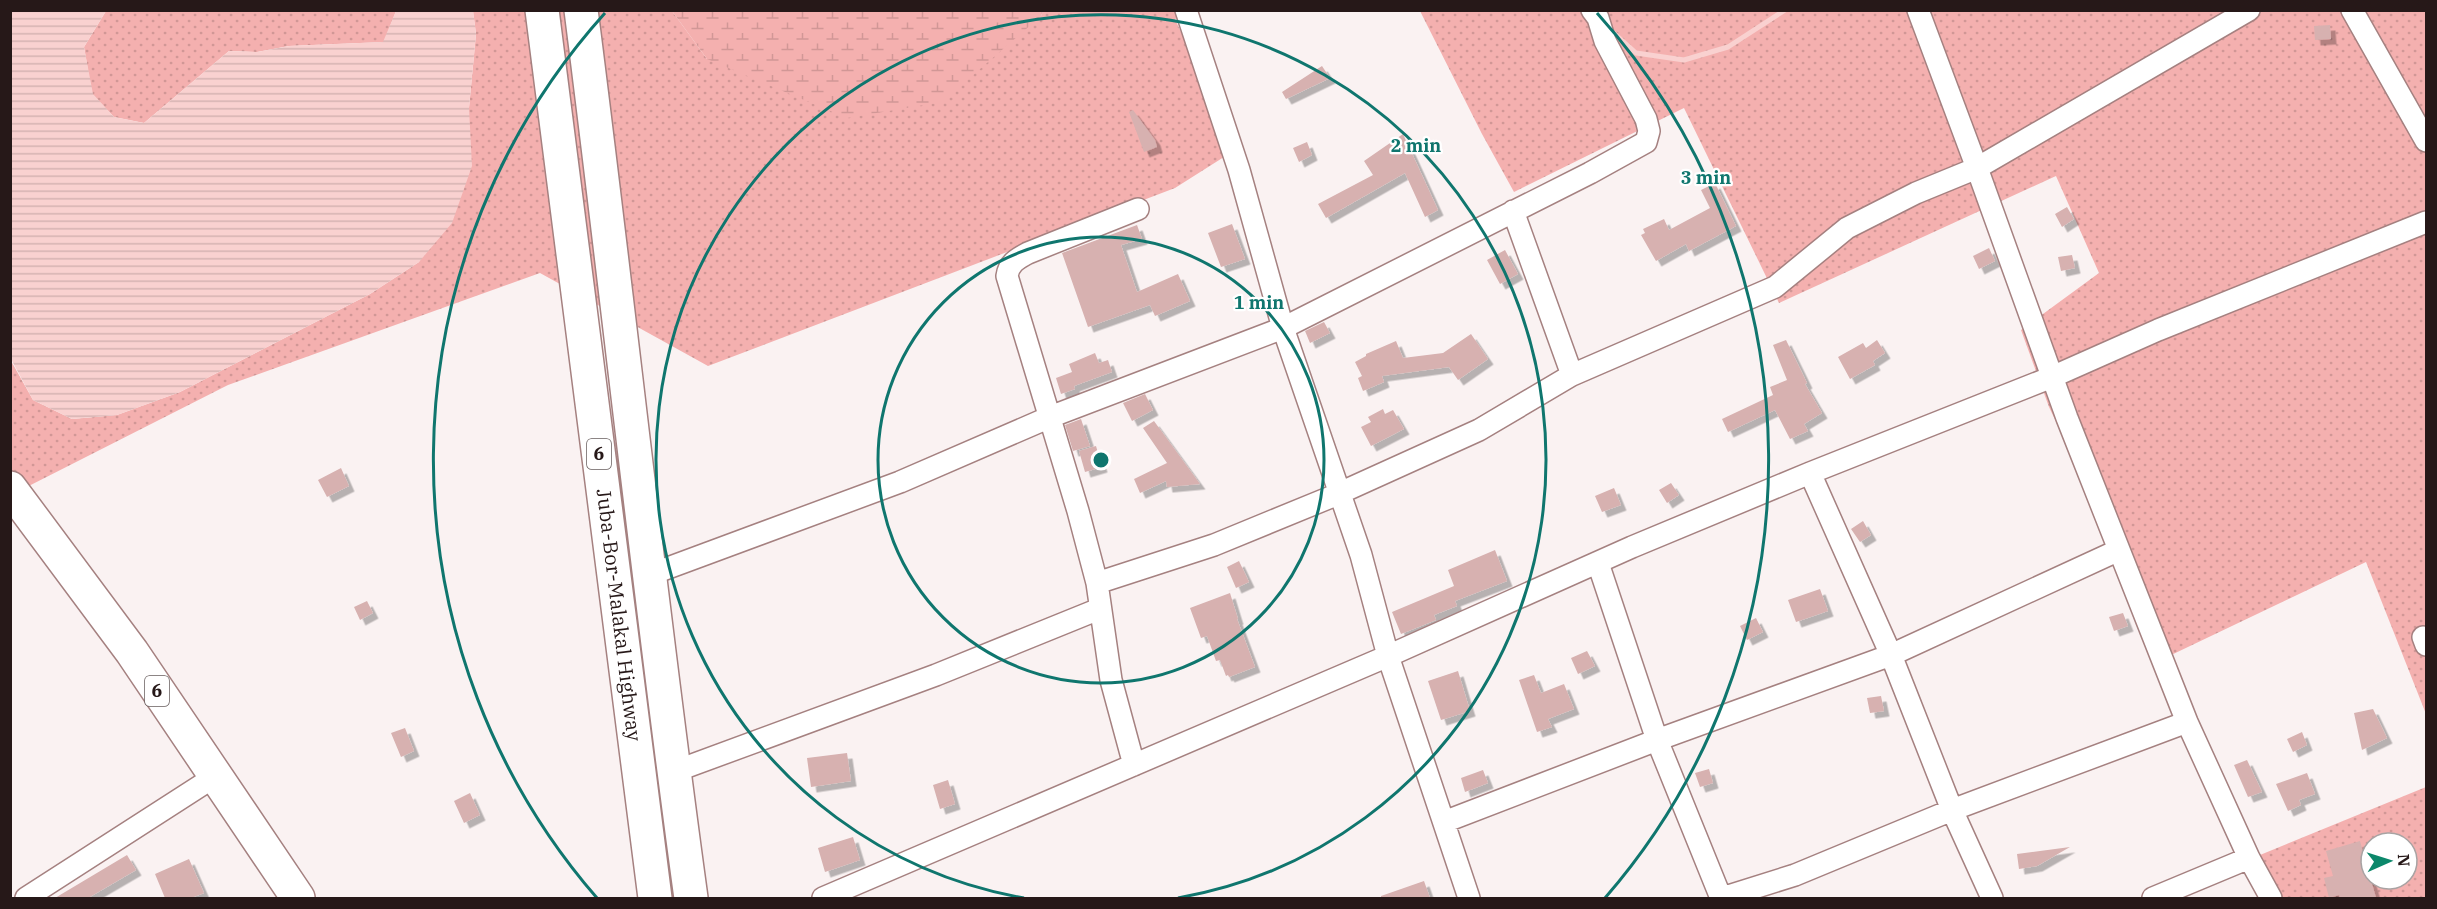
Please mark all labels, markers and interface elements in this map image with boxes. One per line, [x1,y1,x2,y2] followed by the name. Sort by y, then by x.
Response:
[1391,134,1441,157] text: 2 min
[1681,166,1731,189] text: 3 min
[1234,291,1284,314] text: 1 min
[587,439,611,469] road number: 6
[1091,450,1111,470] centre of rings
[591,487,648,743] street label: Juba-Bor-Malakal Highway
[145,676,169,706] road number: 6
[2359,831,2419,891] north arrow
[2394,853,2414,867] text: N

